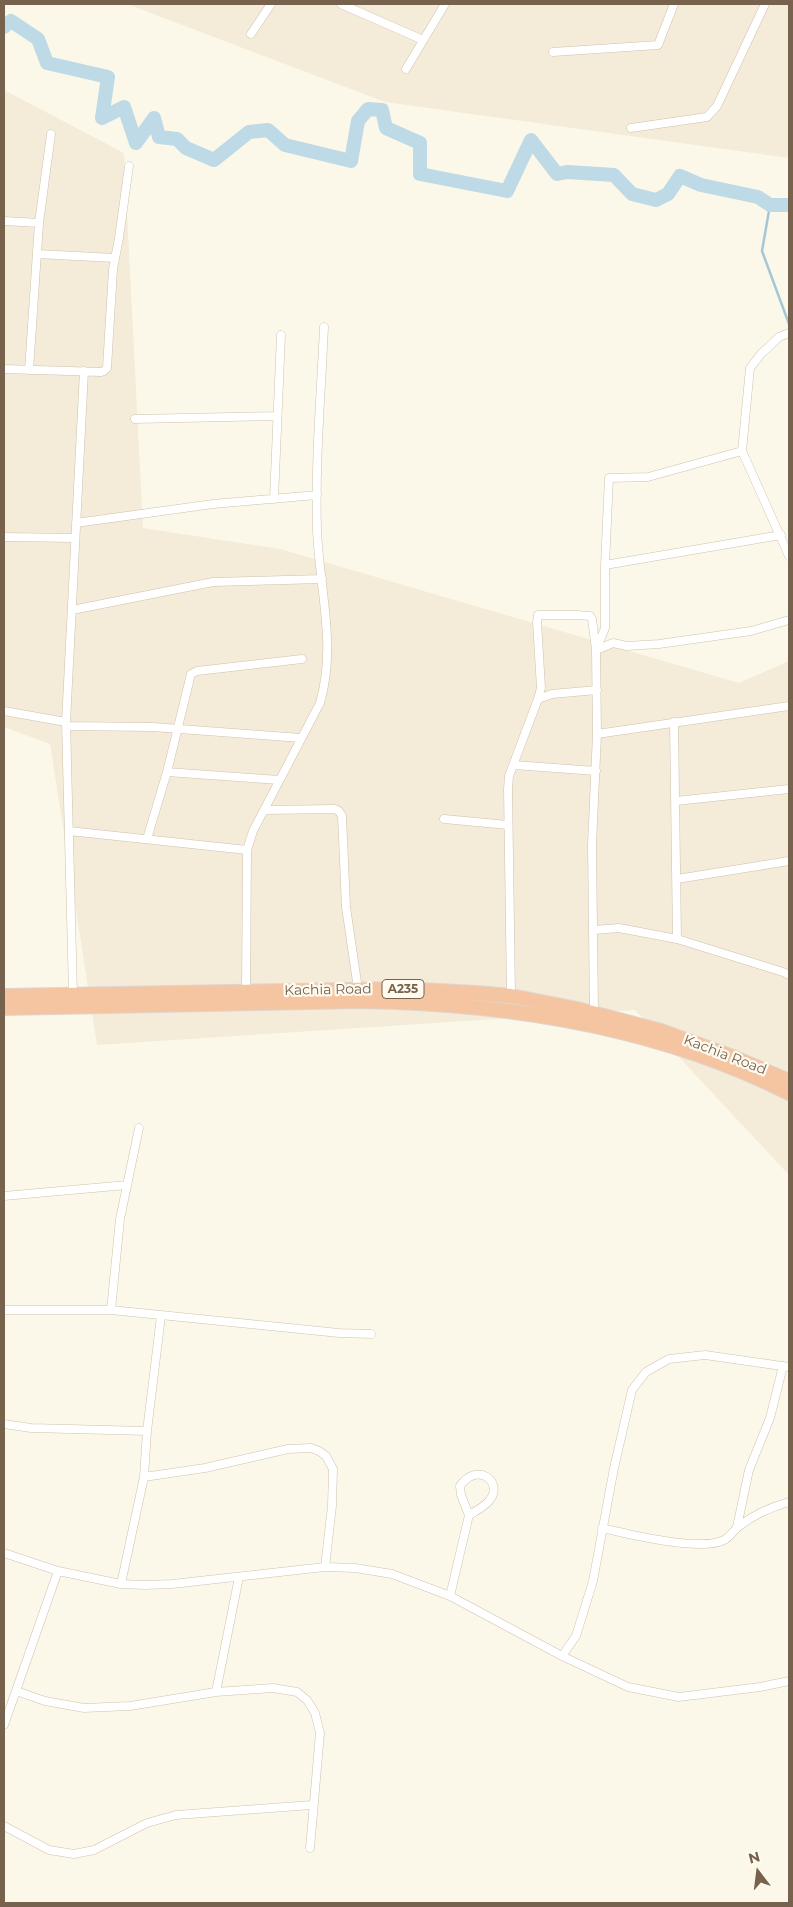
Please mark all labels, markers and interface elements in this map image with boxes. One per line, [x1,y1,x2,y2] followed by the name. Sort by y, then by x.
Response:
[382,980,424,999] road number: A235
[284,981,372,999] street label: Kachia Road
[681,1031,769,1079] street label: Kachia Road
[733,1847,783,1897] north arrow
[746,1847,762,1868] text: N

